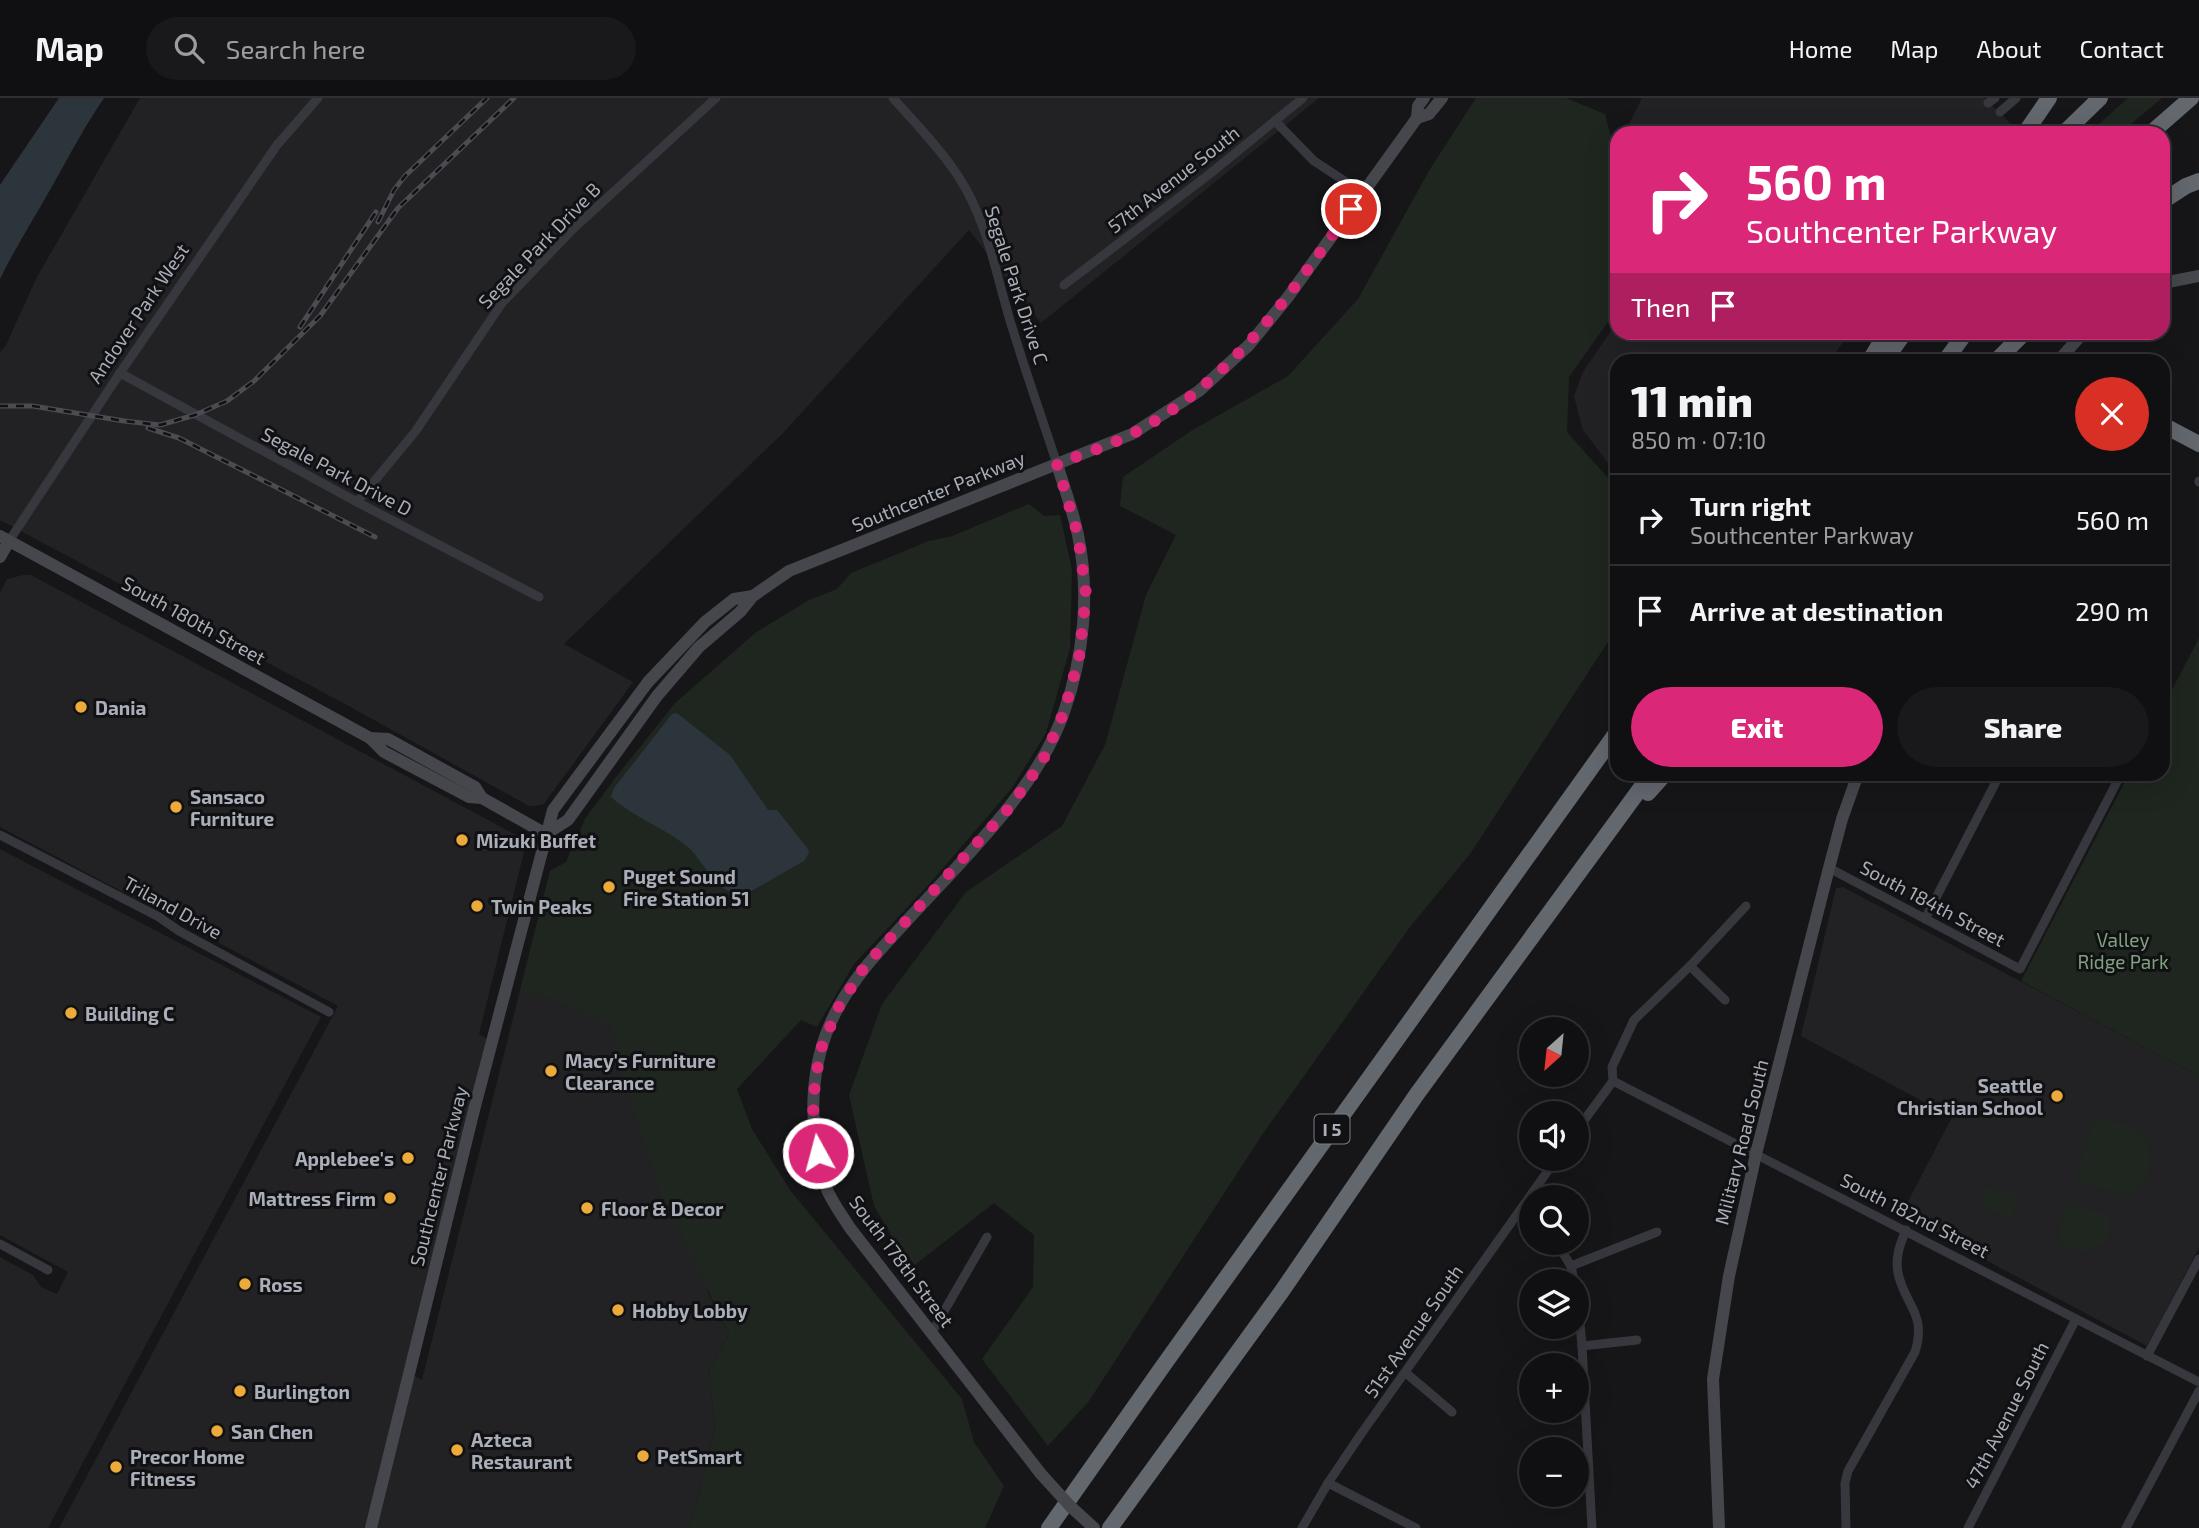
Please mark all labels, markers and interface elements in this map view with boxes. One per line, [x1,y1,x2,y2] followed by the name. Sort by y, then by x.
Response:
[146,17,636,80] search box
[35,28,104,68] text: Map
[170,29,208,67] icon: search
[226,33,365,64] text: Search here
[1789,34,1852,63] text: Home
[1890,34,1938,63] text: Map
[1976,34,2042,63] text: About
[2080,34,2164,63] text: Contact
[1103,121,1243,237] street label: 57th Avenue South
[1746,151,1887,210] text: 560 m
[1631,154,1722,245] icon: right
[473,177,605,313] street label: Segale Park Drive B
[1321,179,1381,239] pin
[1332,190,1370,228] icon: arrive
[981,203,1053,367] street label: Segale Park Drive C
[1746,211,2057,249] text: Southcenter Parkway
[83,239,193,387] street label: Andover Park West
[1704,287,1742,325] icon: arrive
[1631,291,1690,322] text: Then
[1631,375,1753,425] text: 11 min
[2075,377,2149,451] button: close
[258,422,416,520] street label: Segale Park Drive D
[1631,426,1766,454] text: 850 m · 07:10
[848,446,1028,536] street label: Southcenter Parkway
[1690,490,1811,521] text: Turn right
[1631,501,1669,539] icon: right
[2076,504,2149,535] text: 560 m
[1690,521,1914,549] text: Southcenter Parkway
[118,571,270,669] street label: South 180th Street
[1631,592,1669,630] icon: arrive
[1690,595,1943,626] text: Arrive at destination
[2075,595,2149,626] text: 290 m
[1631,687,1883,767] button: Exit
[1897,687,2149,767] button: Share
[95,696,146,719] place label: Dania
[73,699,89,715] marker: Dania
[190,785,274,830] place label: Sansaco Furniture
[168,799,184,815] marker: Sansaco Furniture
[476,829,596,852] place label: Mizuki Buffet
[454,832,470,848] marker: Mizuki Buffet
[1857,855,2009,951] street label: South 184th Street
[623,865,750,910] place label: Puget Sound Fire Station 51
[120,871,226,943] street label: Triland Drive
[601,879,617,895] marker: Puget Sound Fire Station 51
[491,895,592,918] place label: Twin Peaks
[469,898,485,914] marker: Twin Peaks
[2077,928,2169,973] park label: Valley Ridge Park
[85,1002,174,1025] place label: Building C
[63,1005,79,1021] marker: Building C
[1519,1017,1589,1087] north arrow
[1519,1017,1589,1507] map controls
[565,1049,716,1094] place label: Macy's Furniture Clearance
[1709,1057,1773,1227] street label: Military Road South
[543,1063,559,1079] marker: Macy's Furniture Clearance
[1897,1074,2044,1119] place label: Seattle Christian School
[404,1084,472,1268] street label: Southcenter Parkway
[2049,1088,2065,1104] marker: Seattle Christian School
[1519,1101,1589,1171] button: sound
[1314,1114,1350,1144] road number: I 5
[781,1116,855,1190] position arrow
[295,1147,394,1170] place label: Applebee's
[400,1150,416,1166] marker: Applebee's
[1837,1168,1993,1262] street label: South 182nd Street
[1519,1185,1589,1255] button: search
[249,1187,376,1210] place label: Mattress Firm
[382,1190,398,1206] marker: Mattress Firm
[845,1191,959,1331] street label: South 178th Street
[601,1197,723,1220] place label: Floor & Decor
[579,1200,595,1216] marker: Floor & Decor
[1359,1260,1467,1402] street label: 51st Avenue South
[1519,1269,1589,1339] button: layers
[259,1273,303,1296] place label: Ross
[237,1276,253,1292] marker: Ross
[632,1299,748,1323] place label: Hobby Lobby
[610,1302,626,1318] marker: Hobby Lobby
[1959,1338,2053,1492] street label: 47th Avenue South
[1519,1353,1589,1423] button: +
[254,1380,350,1403] place label: Burlington
[232,1383,248,1399] marker: Burlington
[231,1420,313,1443] place label: San Chen
[209,1423,225,1439] marker: San Chen
[471,1428,572,1473] place label: Azteca Restaurant
[1519,1437,1589,1507] button: −
[449,1442,465,1458] marker: Azteca Restaurant
[130,1445,245,1490] place label: Precor Home Fitness
[657,1445,742,1468] place label: PetSmart
[635,1448,651,1464] marker: PetSmart
[108,1459,124,1475] marker: Precor Home Fitness

